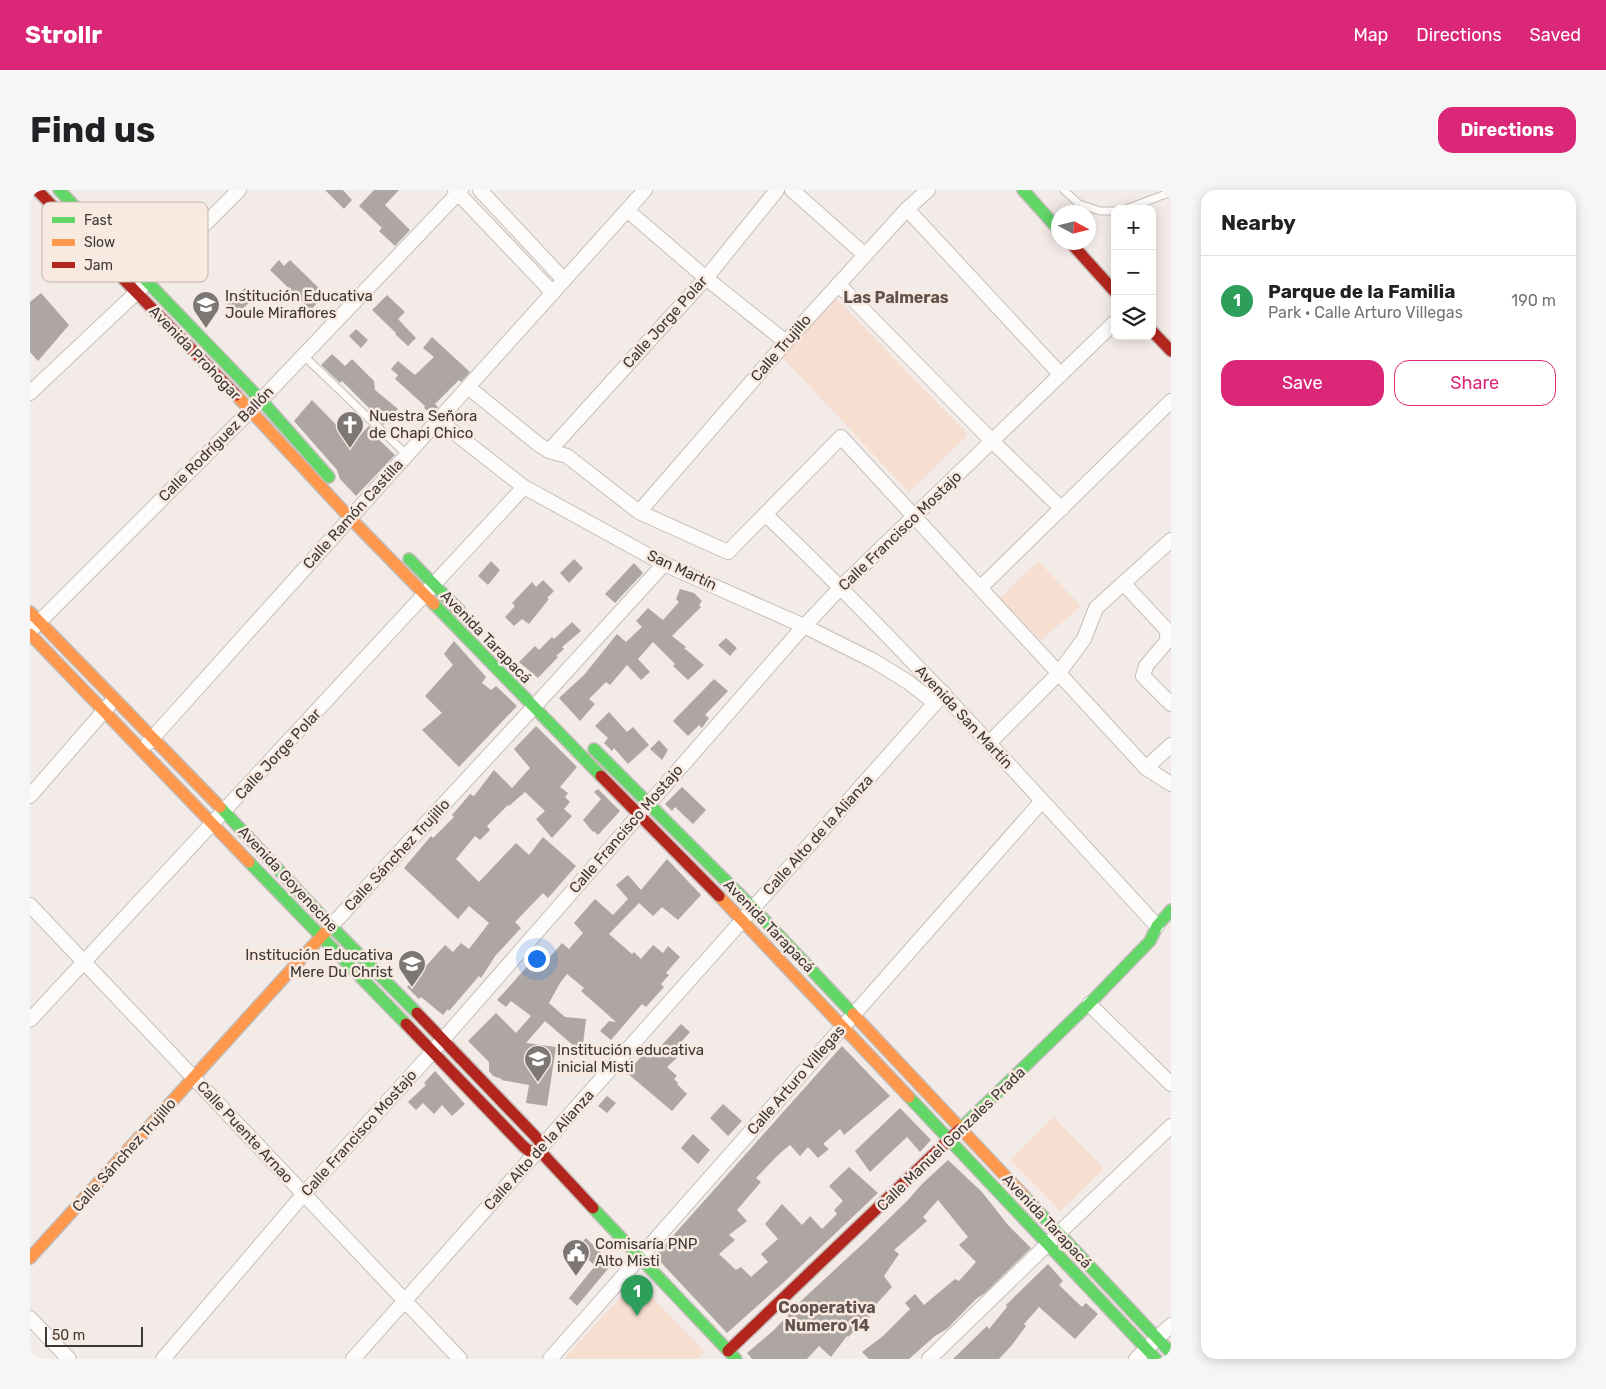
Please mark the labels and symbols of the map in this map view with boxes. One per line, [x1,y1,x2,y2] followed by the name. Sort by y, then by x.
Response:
[42,202,208,282] legend
[1051,205,1096,250] north arrow
[84,212,113,229] text: Fast
[84,234,115,251] text: Slow
[84,257,113,274] text: Jam
[619,272,711,372] street label: Calle Jorge Polar
[225,287,373,322] place label: Institución Educativa Joule Miraflores
[843,288,949,307] district label: Las Palmeras
[191,290,221,329] school or university icon: Institución Educativa Joule Miraflores
[145,302,245,404] street label: Avenida Prohogar
[747,311,815,385] street label: Calle Trujillo
[155,383,277,505] street label: Calle Rodríguez Ballón
[369,407,477,442] place label: Nuestra Señora de Chapi Chico
[335,410,365,449] church icon: Nuestra Señora de Chapi Chico
[299,455,407,573] street label: Calle Ramón Castilla
[835,468,965,594] street label: Calle Francisco Mostajo
[644,546,720,594] street label: San Martín
[437,587,535,687] street label: Avenida Tarapacá
[912,662,1016,772] street label: Avenida San Martín
[231,704,325,803] street label: Calle Jorge Polar
[565,761,687,897] street label: Calle Francisco Mostajo
[759,771,877,899] street label: Calle Alto de la Alianza
[340,795,454,915] street label: Calle Sánchez Trujillo
[234,822,342,936] street label: Avenida Goyeneche
[720,876,818,976] street label: Avenida Tarapacá
[245,946,393,981] place label: Institución Educativa Mere Du Christ
[524,946,550,972] your location
[397,949,427,988] school or university icon: Institución Educativa Mere Du Christ
[744,1021,849,1138] street label: Calle Arturo Villegas
[557,1041,704,1076] place label: Institución educativa inicial Misti
[523,1044,553,1083] school or university icon: Institución educativa inicial Misti
[873,1063,1029,1215] street label: Calle Manuel Gonzales Prada
[297,1066,421,1200] street label: Calle Francisco Mostajo
[193,1077,297,1187] street label: Calle Puente Arnao
[480,1086,598,1214] street label: Calle Alto de la Alianza
[68,1094,180,1216] street label: Calle Sánchez Trujillo
[999,1170,1095,1272] street label: Avenida Tarapacá
[595,1235,698,1270] place label: Comisaría PNP Alto Misti
[561,1238,591,1277] public building icon: Comisaría PNP Alto Misti
[621,1275,653,1316] pin: 1
[778,1298,876,1335] district label: Cooperativa Numero 14
[45,1324,142,1347] scale bar

